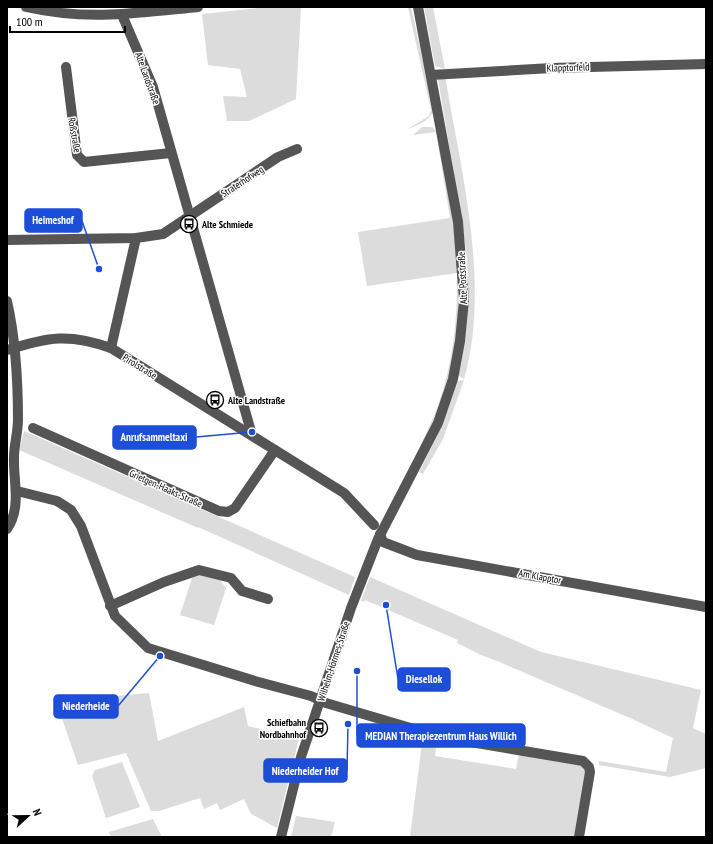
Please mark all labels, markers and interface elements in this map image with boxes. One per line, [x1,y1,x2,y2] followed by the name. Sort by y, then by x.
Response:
[10,8,125,34] scale bar
[16,14,43,29] text: 100 m
[132,50,163,106] street label: Alte Landstraße
[546,60,590,75] street label: Klapptorfeld
[65,116,84,154] street label: Roßstraße
[218,163,266,200] street label: Straterhofweg
[25,209,82,232] callout: Heimeshof
[32,213,75,227] text: Heimeshof
[179,214,199,234] bus stop icon: Alte Schmiede
[201,218,253,231] place label: Alte Schmiede
[455,251,470,305] street label: Alte Poststraße
[120,351,159,382] street label: Pirolstraße
[205,390,225,410] bus stop icon: Alte Landstraße
[227,394,285,407] place label: Alte Landstraße
[113,426,196,449] callout: Anrufsammeltaxi
[120,430,188,444] text: Anrufsammeltaxi
[127,467,204,510] street label: Grietgen-Haaks-Straße
[518,566,562,587] street label: Am Klapptor
[314,619,353,703] street label: Wilhelm-Hörmes-Straße
[398,668,450,691] callout: Diesellok
[406,672,443,686] text: Diesellok
[54,695,118,718] callout: Niederheide
[62,699,110,713] text: Niederheide
[260,716,307,741] place label: Schiefbahn Nordbahnhof
[309,718,329,738] bus stop icon: Schiefbahn Nordbahnhof
[357,724,525,747] callout: MEDIAN Therapiezentrum Haus Willich
[365,729,517,743] text: MEDIAN Therapiezentrum Haus Willich
[264,759,347,782] callout: Niederheider Hof
[272,764,339,778] text: Niederheider Hof
[8,796,48,836] north arrow
[30,807,45,818] text: N

